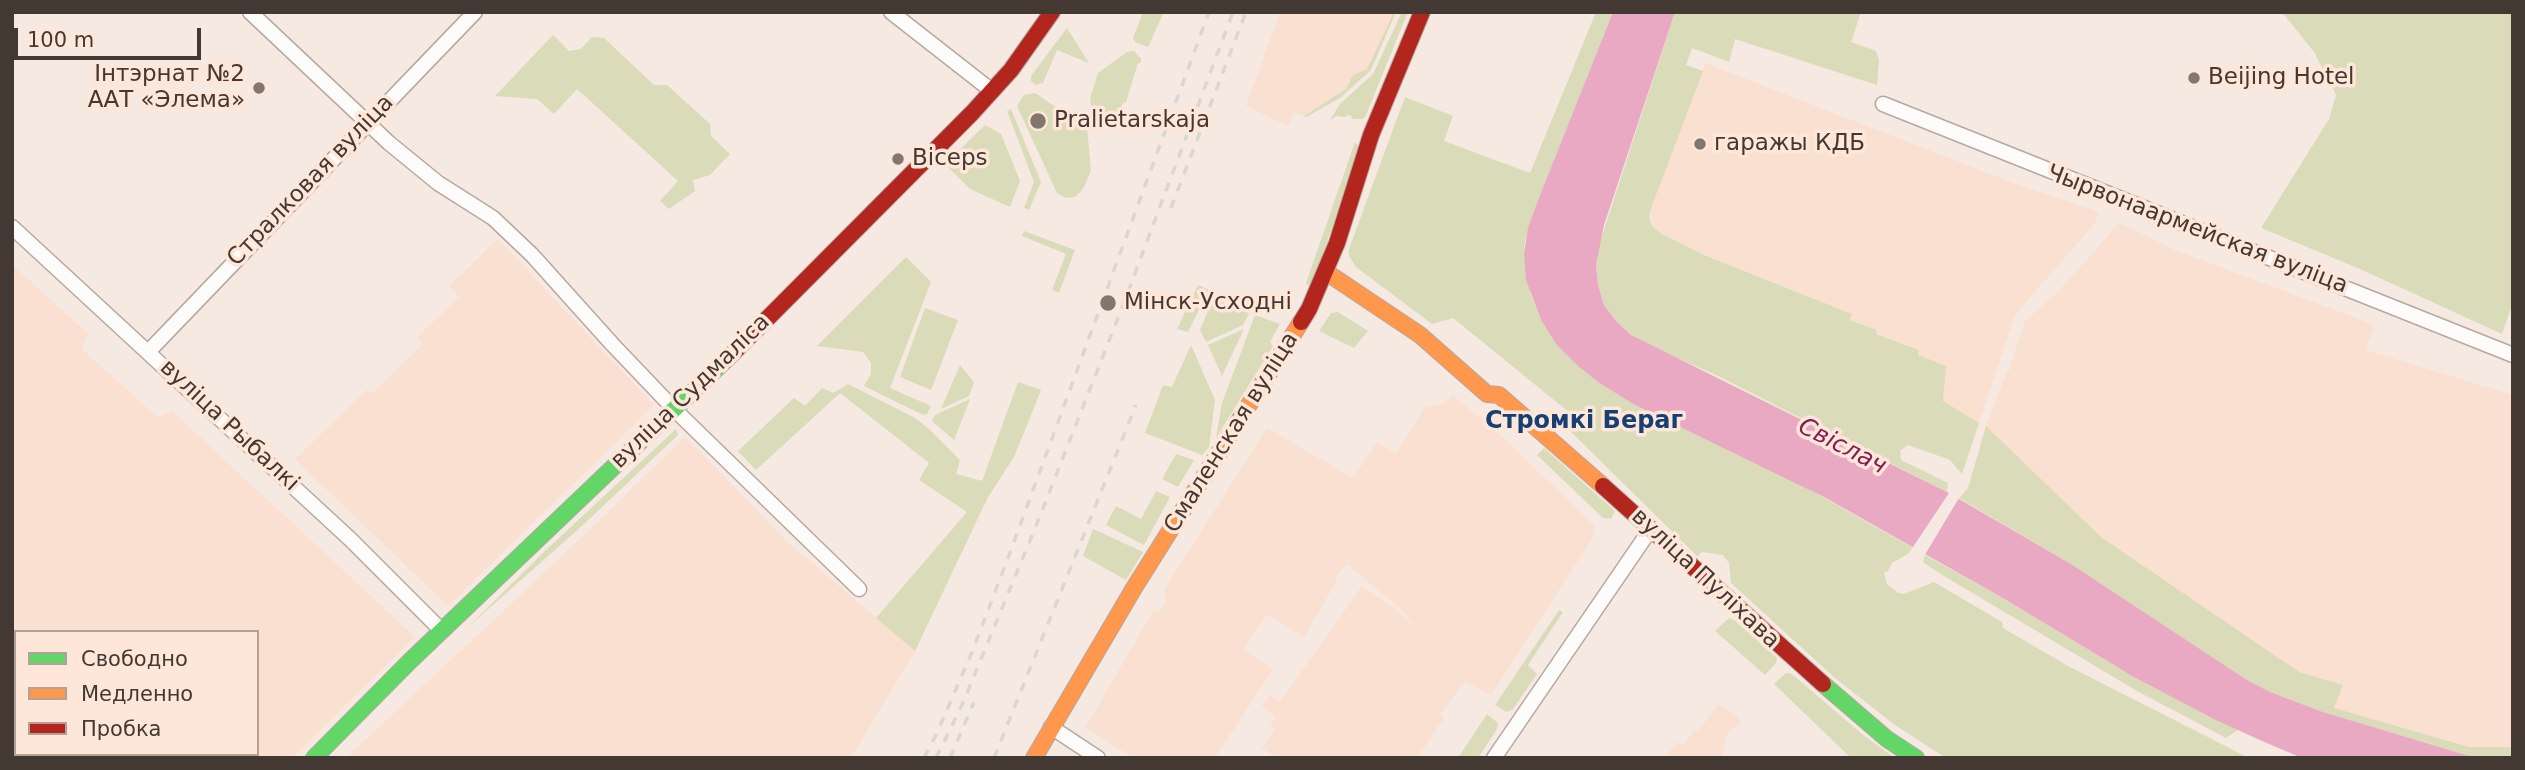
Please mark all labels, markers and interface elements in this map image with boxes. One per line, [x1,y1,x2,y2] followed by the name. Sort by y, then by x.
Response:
[18,14,205,58] scale bar
[27,28,94,52] text: 100 m
[88,61,245,115] place label: Інтэрнат №2 ААТ «Элема»
[2208,64,2355,92] place label: Beijing Hotel
[2186,70,2202,86] marker: Beijing Hotel
[251,80,267,96] marker: Інтэрнат №2 ААТ «Элема»
[222,90,400,272] street label: Стралковая вуліца
[1054,107,1210,135] place label: Pralietarskaja
[1028,111,1048,131] marker: Pralietarskaja
[1714,130,1865,158] place label: гаражы КДБ
[1692,136,1708,152] marker: гаражы КДБ
[912,145,988,173] place label: Biceps
[890,151,906,167] marker: Biceps
[2043,160,2351,300] street label: Чырвонаармейская вуліца
[1124,289,1292,317] place label: Мінск-Усходні
[1098,293,1118,313] marker: Мінск-Усходні
[606,309,776,475] street label: вуліца Судмаліса
[1159,328,1305,538] street label: Смаленская вуліца
[154,354,304,498] street label: вуліца Рыбалкі
[1485,408,1683,436] district label: Стромкі Бераг
[1793,413,1891,481] water label: Свіслач
[1625,503,1785,655] street label: вуліца Пуліхава
[14,630,259,756] legend
[81,647,188,671] text: Свободно
[81,682,193,706] text: Медленно
[81,717,161,741] text: Пробка

